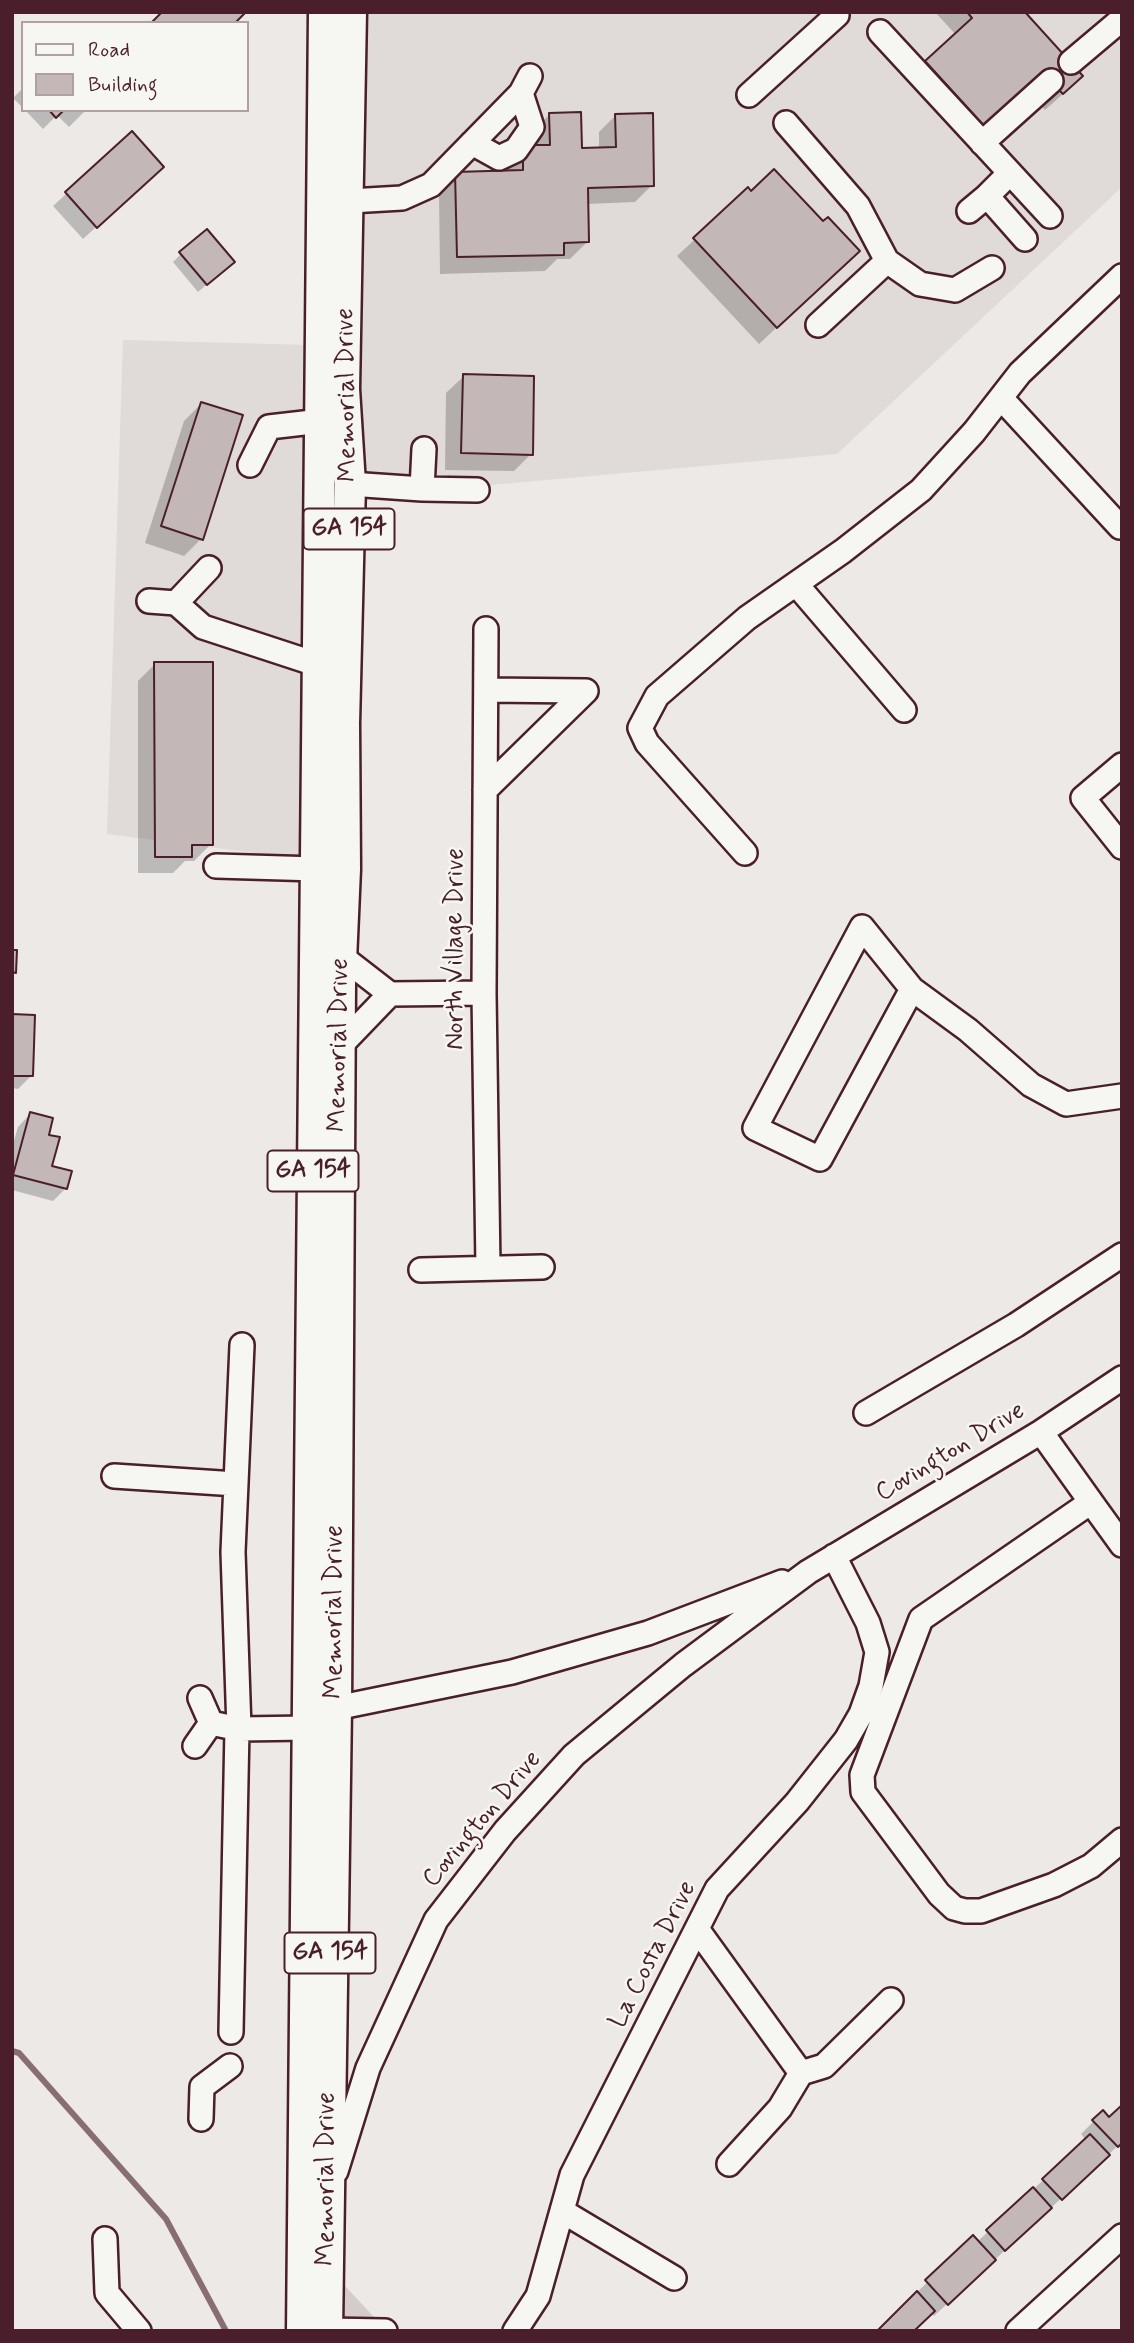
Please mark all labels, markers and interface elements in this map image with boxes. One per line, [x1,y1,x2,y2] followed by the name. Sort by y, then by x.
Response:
[21,21,248,112] legend
[88,36,130,64] text: Road
[88,71,158,99] text: Building
[331,308,365,482] street label: Memorial Drive
[304,508,394,550] road number: GA 154
[441,848,473,1050] street label: North Village Drive
[323,958,357,1132] street label: Memorial Drive
[268,1150,358,1191] road number: GA 154
[871,1396,1031,1510] street label: Covington Drive
[320,1525,352,1699] street label: Memorial Drive
[417,1745,549,1895] street label: Covington Drive
[604,1876,704,2034] street label: La Costa Drive
[284,1932,376,1974] road number: GA 154
[312,2092,344,2266] street label: Memorial Drive

